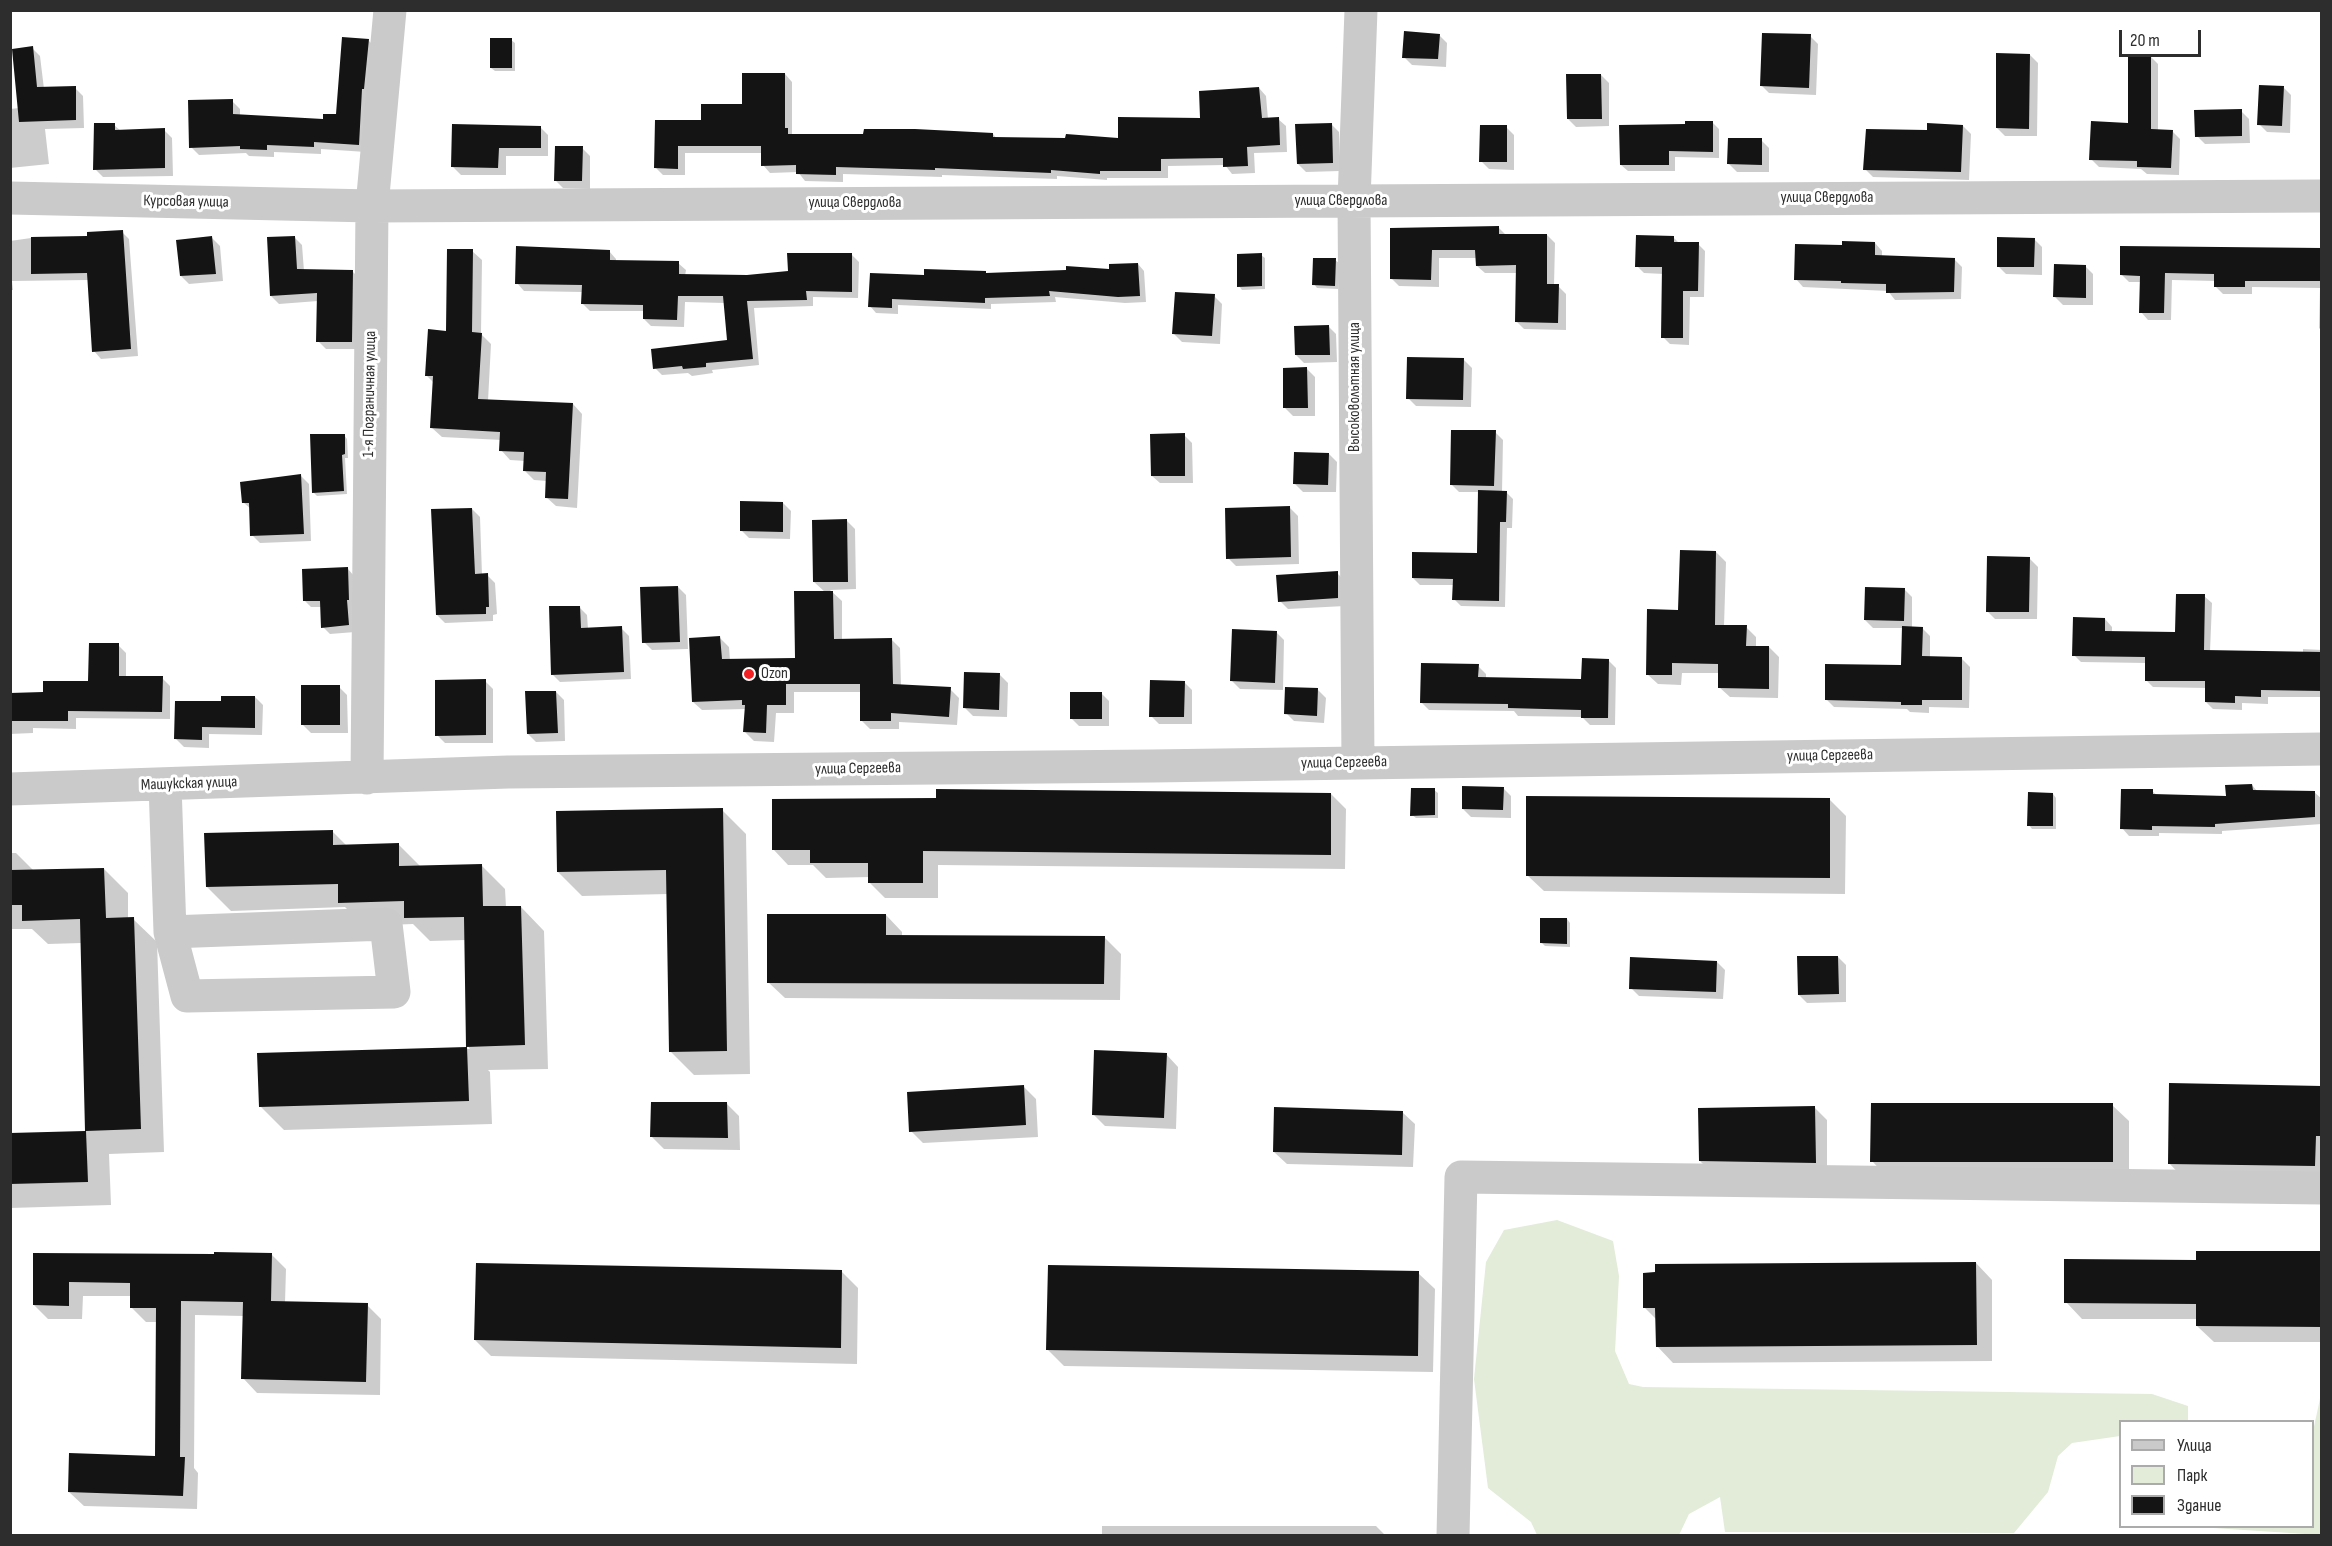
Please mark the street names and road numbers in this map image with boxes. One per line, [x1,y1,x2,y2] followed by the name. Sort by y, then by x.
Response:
[1781,188,1873,208] street label: улица Свердлова
[1295,191,1387,211] street label: улица Свердлова
[143,192,229,212] street label: Курсовая улица
[809,193,901,213] street label: улица Свердлова
[1345,322,1365,452] street label: Высоковольтная улица
[359,331,381,457] street label: 1-я Пограничная улица
[1787,746,1873,766] street label: улица Сергеева
[1301,753,1387,773] street label: улица Сергеева
[815,759,901,779] street label: улица Сергеева
[140,773,238,795] street label: Машукская улица

